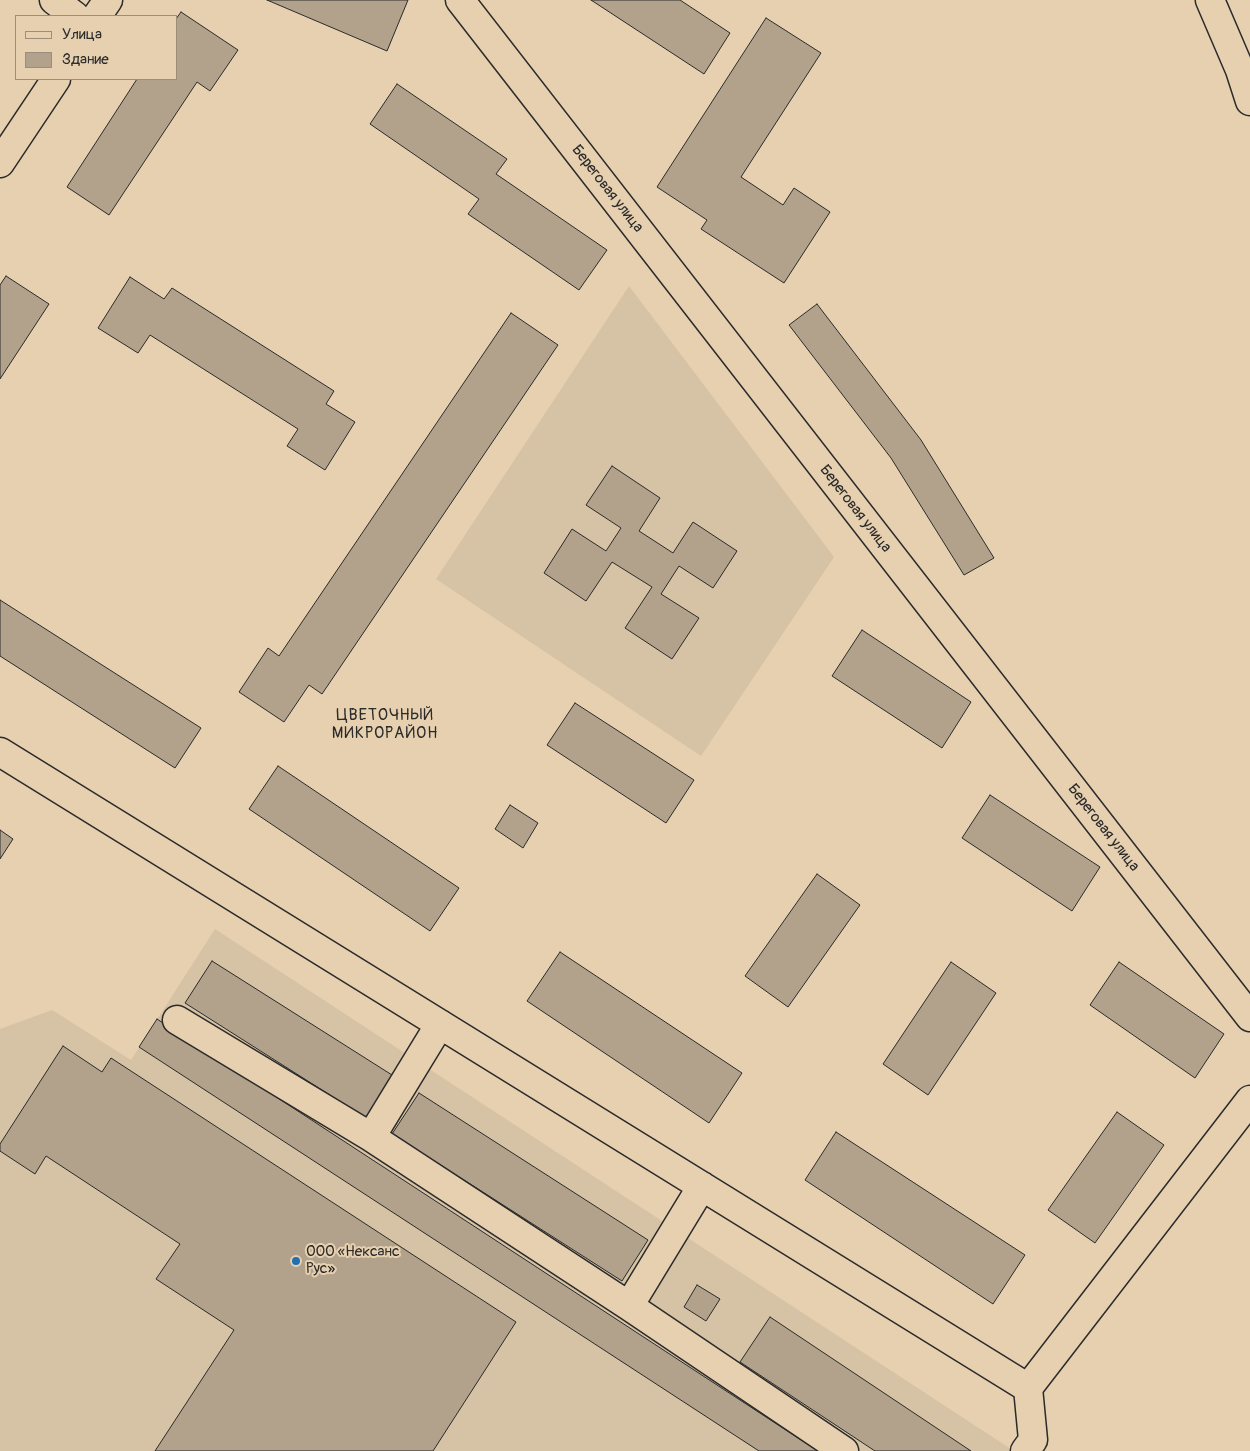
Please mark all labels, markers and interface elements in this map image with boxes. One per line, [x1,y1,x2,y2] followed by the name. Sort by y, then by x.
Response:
[15,15,178,80] legend
[62,25,102,44] text: Улица
[62,50,109,69] text: Здание
[567,142,647,236] street label: Береговая улица
[815,462,895,556] street label: Береговая улица
[330,706,440,744] district label: ЦВЕТОЧНЫЙ МИКРОРАЙОН
[1063,781,1143,875] street label: Береговая улица
[306,1243,400,1278] place label: ООО «Нексанс Рус»
[290,1255,302,1267] marker: ООО «Нексанс Рус»

